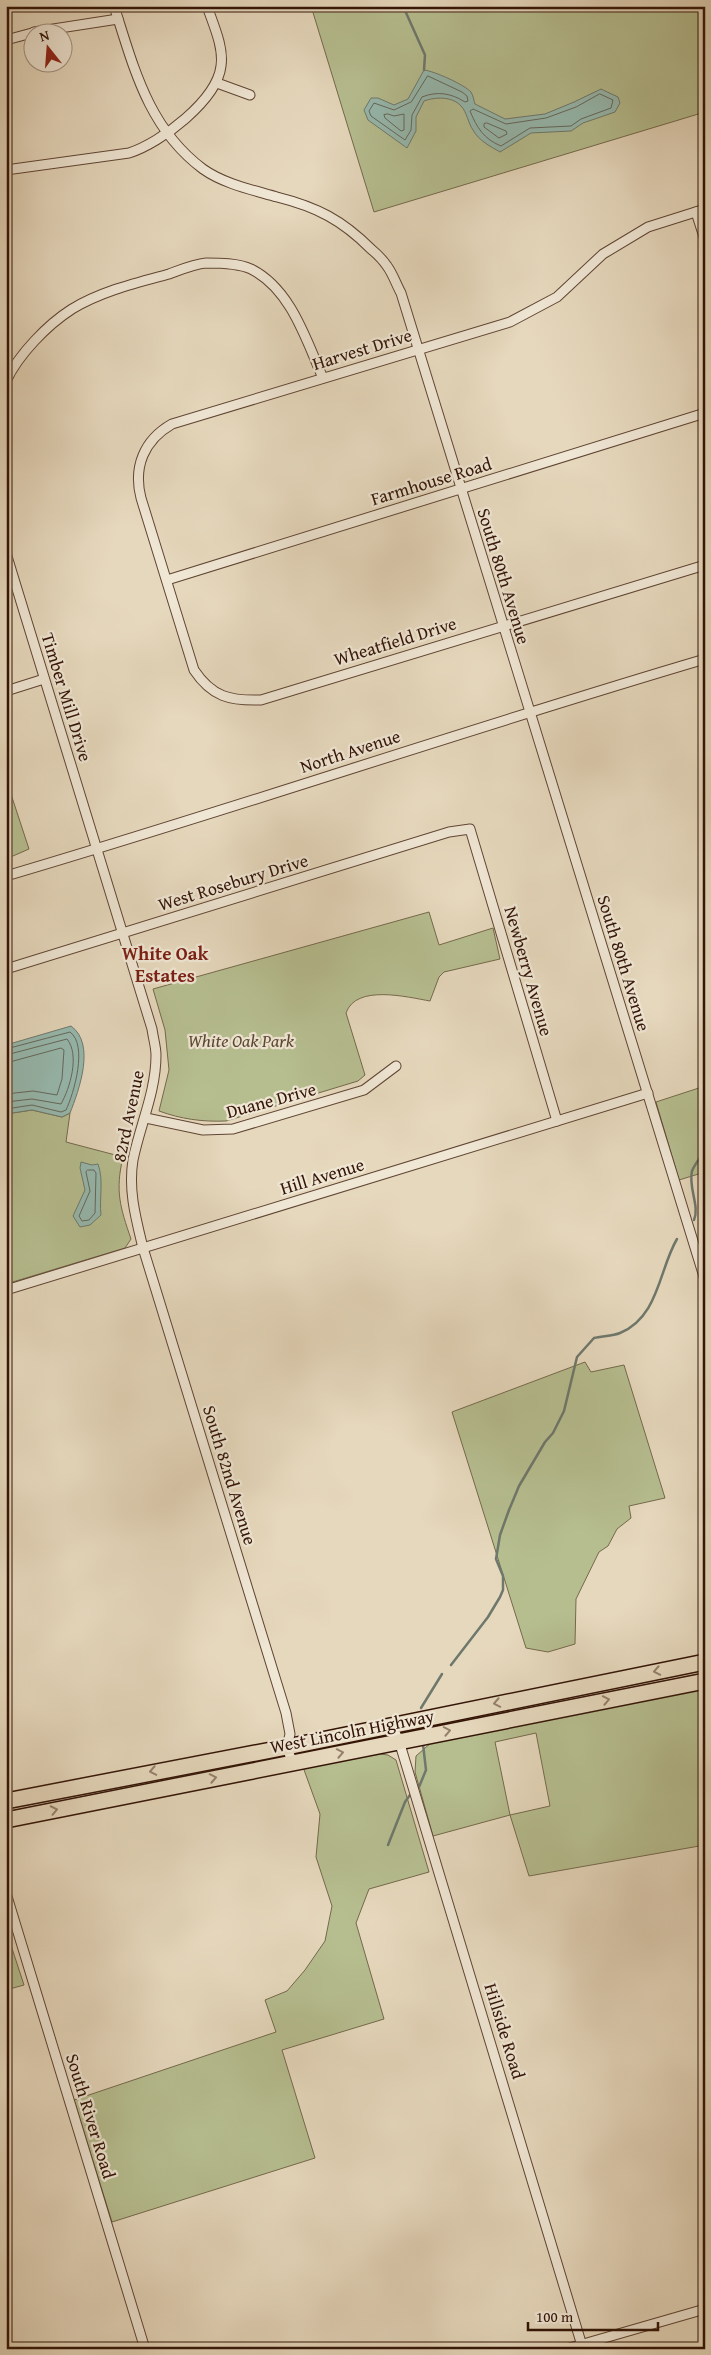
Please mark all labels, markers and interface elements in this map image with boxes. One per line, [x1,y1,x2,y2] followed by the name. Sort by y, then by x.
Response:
[22,22,72,72] north arrow
[37,24,52,46] text: N
[309,321,415,377] street label: Harvest Drive
[367,450,495,512] street label: Farmhouse Road
[470,505,538,647] street label: South 80th Avenue
[330,610,460,672] street label: Wheatfield Drive
[35,629,99,765] street label: Timber Mill Drive
[296,722,404,780] street label: North Avenue
[155,846,311,918] street label: West Rosebury Drive
[590,892,658,1034] street label: South 80th Avenue
[498,903,560,1039] street label: Newberry Avenue
[122,939,208,989] district label: White Oak Estates
[188,1027,295,1054] park label: White Oak Park
[105,1067,151,1165] street label: 82rd Avenue
[223,1075,319,1125] street label: Duane Drive
[277,1150,367,1202] street label: Hill Avenue
[196,1402,264,1548] street label: South 82nd Avenue
[652,1666,661,1676] one-way arrow
[602,1696,611,1706] one-way arrow
[493,1697,502,1708] one-way arrow
[268,1702,436,1760] street label: West Lincoln Highway
[442,1727,451,1737] one-way arrow
[335,1749,344,1759] one-way arrow
[149,1766,158,1776] one-way arrow
[209,1773,218,1783] one-way arrow
[50,1805,58,1816] one-way arrow
[478,1980,532,2083] street label: Hillside Road
[59,2050,123,2182] street label: South River Road
[528,2300,658,2332] scale bar
[536,2306,574,2327] text: 100 m

